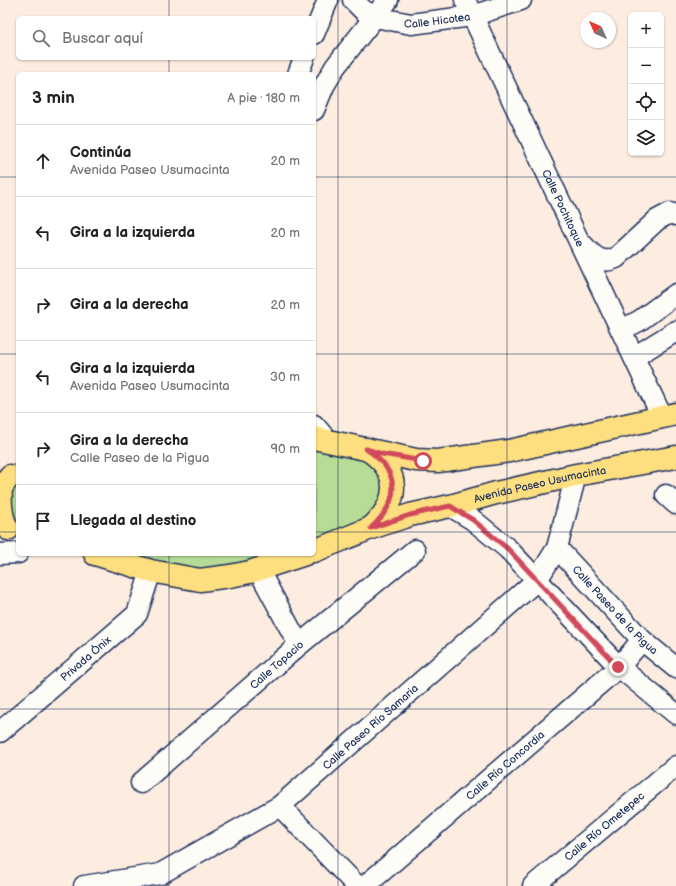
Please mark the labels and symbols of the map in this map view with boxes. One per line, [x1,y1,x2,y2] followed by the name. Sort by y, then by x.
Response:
[403,10,471,31] street label: Calle Hicotea
[580,12,616,48] north arrow
[539,167,587,249] street label: Calle Pochitoque
[414,452,432,470] route start
[472,463,607,506] street label: Avenida Paseo Usumacinta
[570,563,661,657] street label: Calle Paseo de la Pigua
[58,633,114,684] street label: Privada Ónix
[247,638,306,692] street label: Calle Topacio
[609,658,627,676] route end
[320,681,421,772] street label: Calle Paseo Río Samaria
[463,728,547,803] street label: Calle Río Concordia
[562,789,647,863] street label: Calle Río Ometepec

